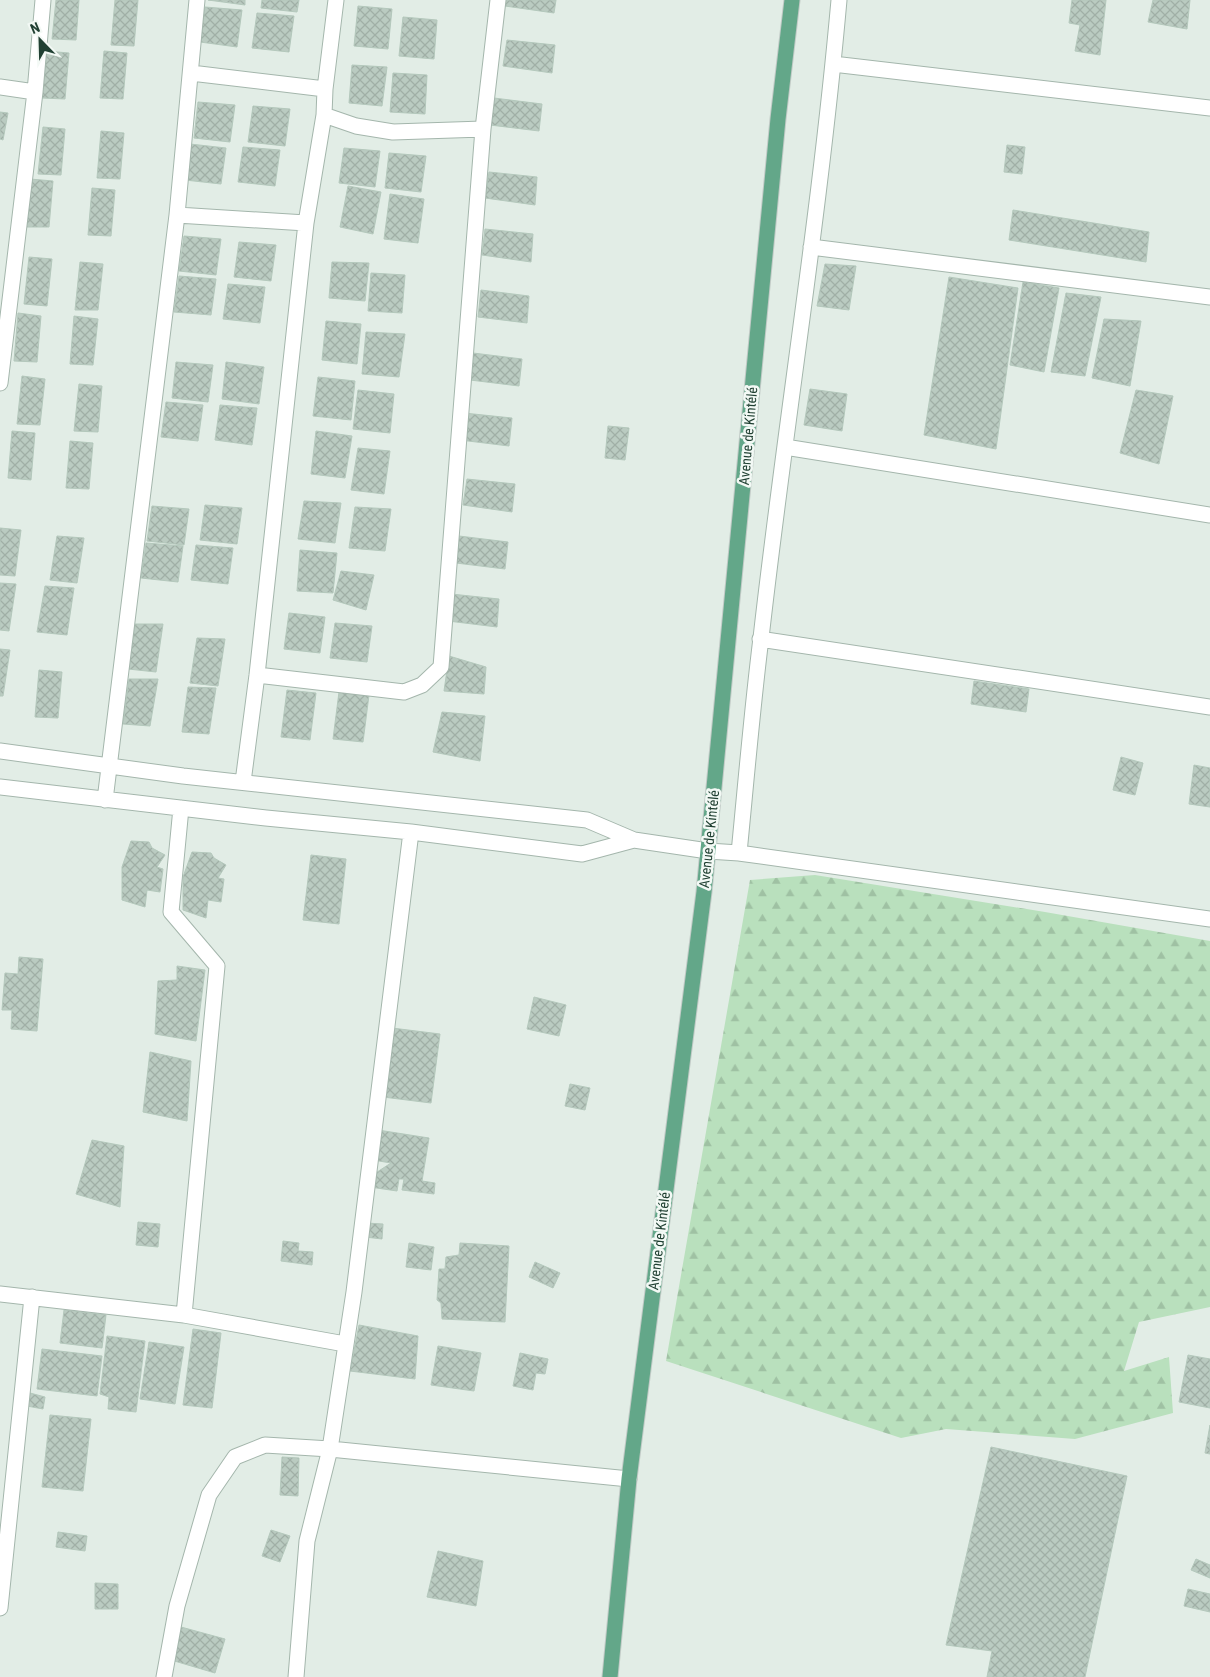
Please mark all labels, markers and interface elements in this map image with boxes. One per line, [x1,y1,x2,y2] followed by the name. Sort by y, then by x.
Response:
[15,15,65,65] north arrow
[28,19,42,37] text: N
[736,386,760,486] street label: Avenue de Kintélé
[696,789,722,889] street label: Avenue de Kintélé
[645,1191,673,1291] street label: Avenue de Kintélé

